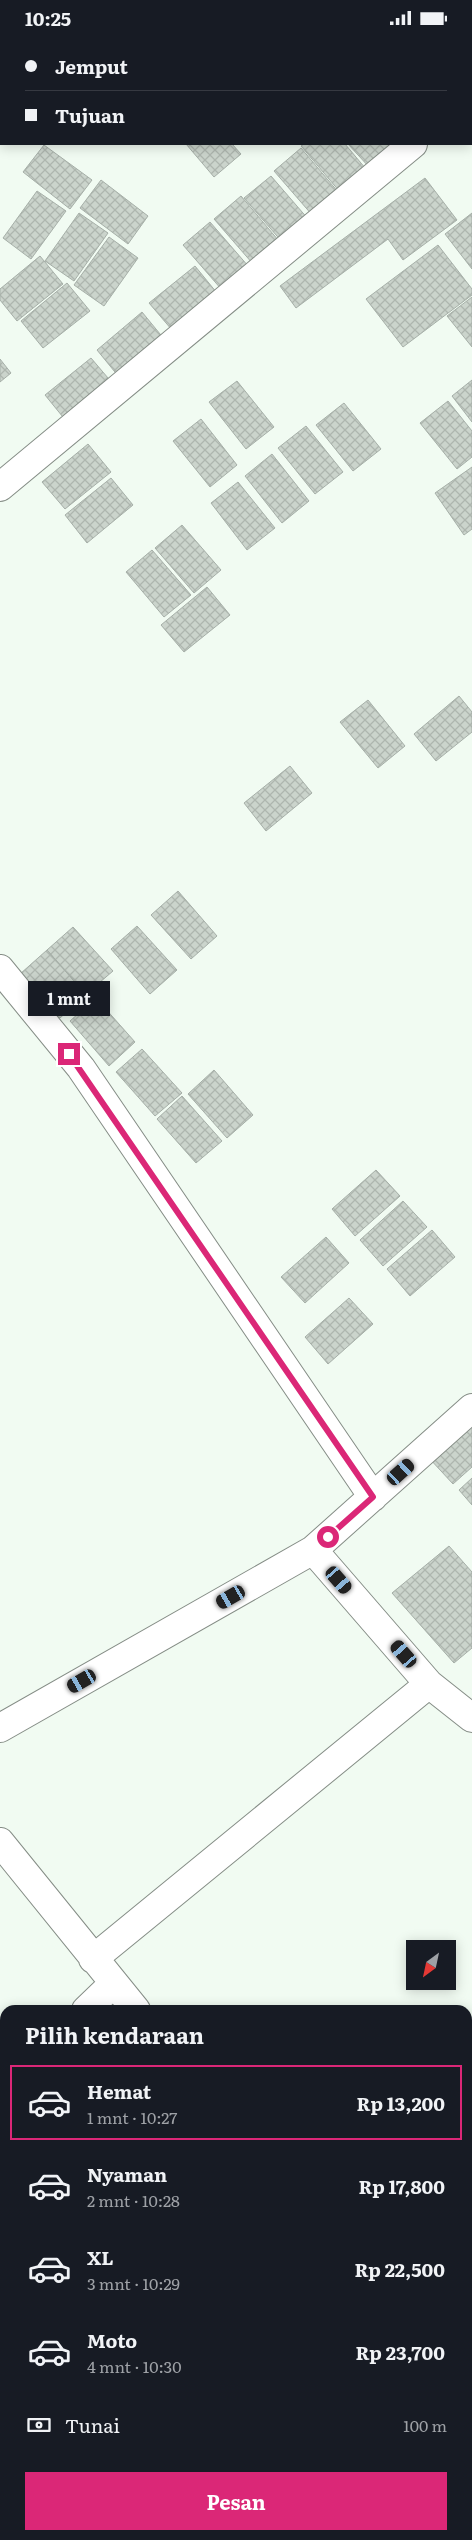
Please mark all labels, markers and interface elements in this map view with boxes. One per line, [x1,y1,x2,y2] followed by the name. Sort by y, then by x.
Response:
[25,4,71,32] text: 10:25
[55,52,128,80] text: Jemput
[55,101,125,129] text: Tujuan
[28,981,110,1017] callout: 1 mnt
[47,986,91,1010] text: 1 mnt
[58,1043,80,1065] route end
[384,1456,417,1488] car
[317,1526,339,1548] route start
[323,1564,354,1596] car
[214,1583,247,1611] car
[388,1638,419,1670] car
[65,1667,98,1695] car
[406,1940,456,1990] north arrow
[406,1940,456,1990] map controls
[25,2018,204,2051] text: Pilih kendaraan
[87,2077,151,2105] text: Hemat
[27,2080,72,2125] icon: car
[357,2089,445,2117] text: Rp 13,200
[87,2105,177,2129] text: 1 mnt · 10:27
[87,2160,167,2188] text: Nyaman
[27,2163,72,2208] icon: car
[358,2172,445,2200] text: Rp 17,800
[87,2188,180,2212] text: 2 mnt · 10:28
[87,2243,114,2271] text: XL
[27,2246,72,2291] icon: car
[354,2255,445,2283] text: Rp 22,500
[87,2271,180,2295] text: 3 mnt · 10:29
[87,2326,137,2354] text: Moto
[27,2329,72,2374] icon: car
[356,2338,445,2366] text: Rp 23,700
[87,2354,182,2378] text: 4 mnt · 10:30
[25,2411,53,2439] icon: cash
[65,2411,120,2439] text: Tunai
[403,2413,447,2437] text: 100 m
[25,2472,447,2530] button: Pesan

